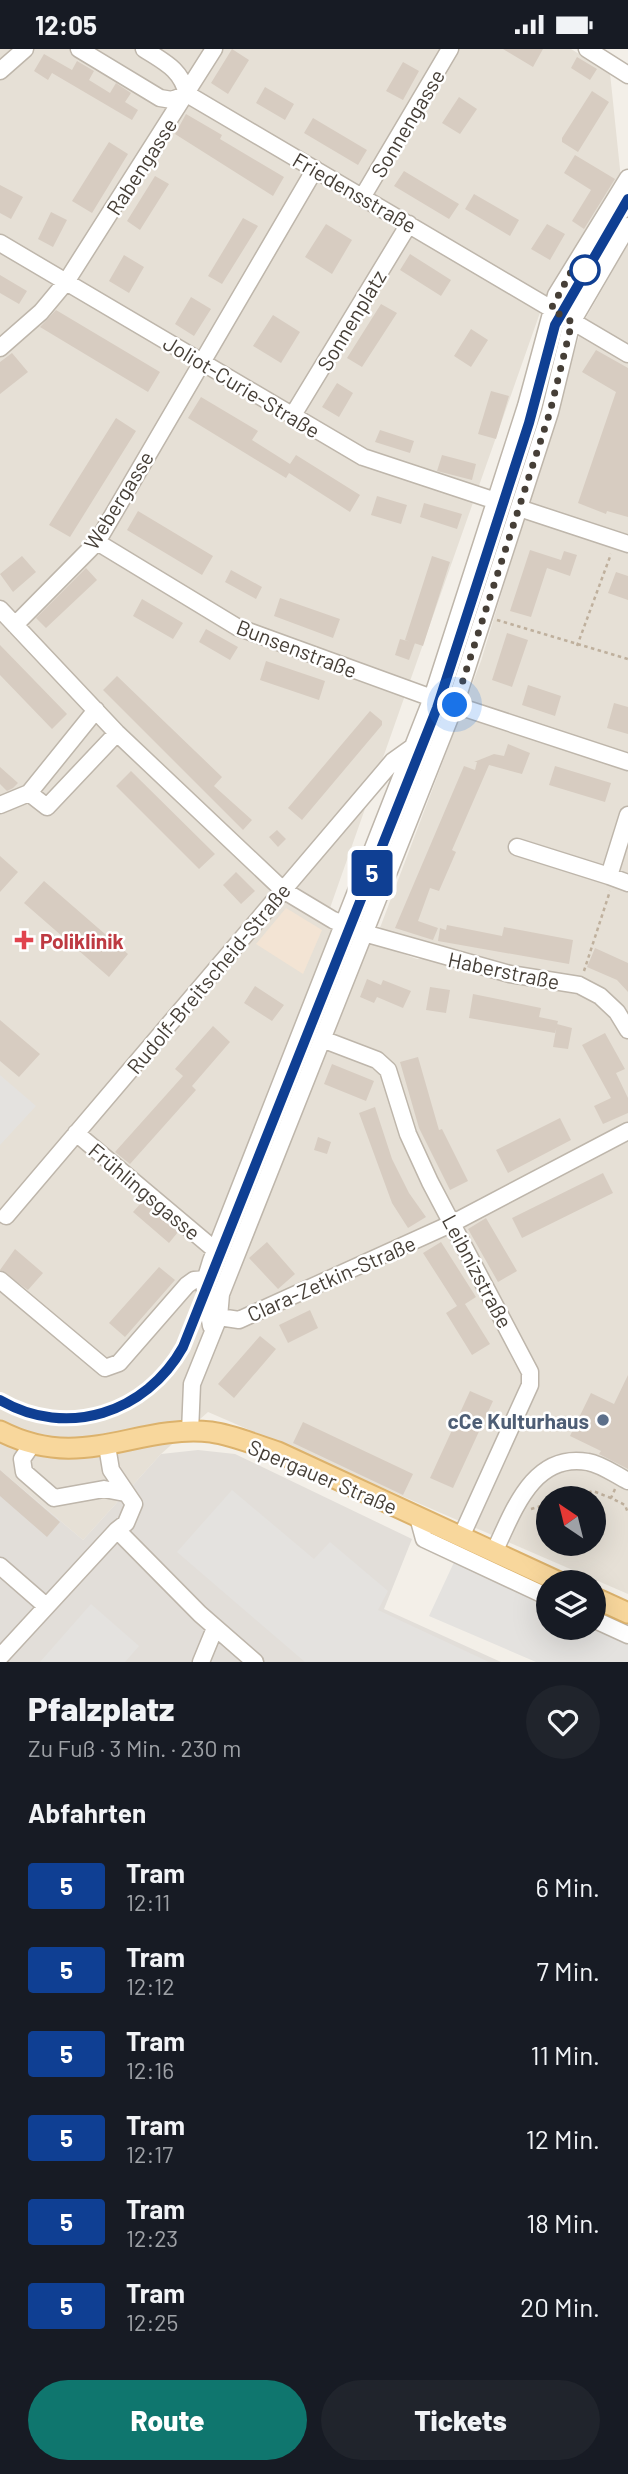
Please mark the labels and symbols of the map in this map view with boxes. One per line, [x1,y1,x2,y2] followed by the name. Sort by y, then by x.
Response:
[365,64,449,182] street label: Sonnengasse
[100,113,182,219] street label: Rabengasse
[289,147,421,237] street label: Friedensstraße
[570,255,600,285] unlabelled marker
[311,265,391,375] street label: Sonnenplatz
[159,329,325,443] street label: Joliot-Curie-Straße
[78,446,158,554] street label: Webergasse
[233,614,361,682] street label: Bunsenstraße
[437,687,472,722] your location
[349,850,395,896] line badge: 5
[121,878,295,1078] street label: Rudolf-Breitscheid-Straße
[40,928,124,953] place label: Poliklinik
[14,930,34,950] marker: Poliklinik
[446,946,562,994] street label: Haberstraße
[84,1137,206,1245] street label: Frühlingsgasse
[438,1210,518,1332] street label: Leibnizstraße
[243,1230,419,1326] street label: Clara-Zetkin-Straße
[448,1408,589,1433] place label: cCe Kulturhaus
[595,1412,611,1428] marker: cCe Kulturhaus
[245,1433,401,1519] street label: Spergauer Straße
[536,1486,606,1556] north arrow

